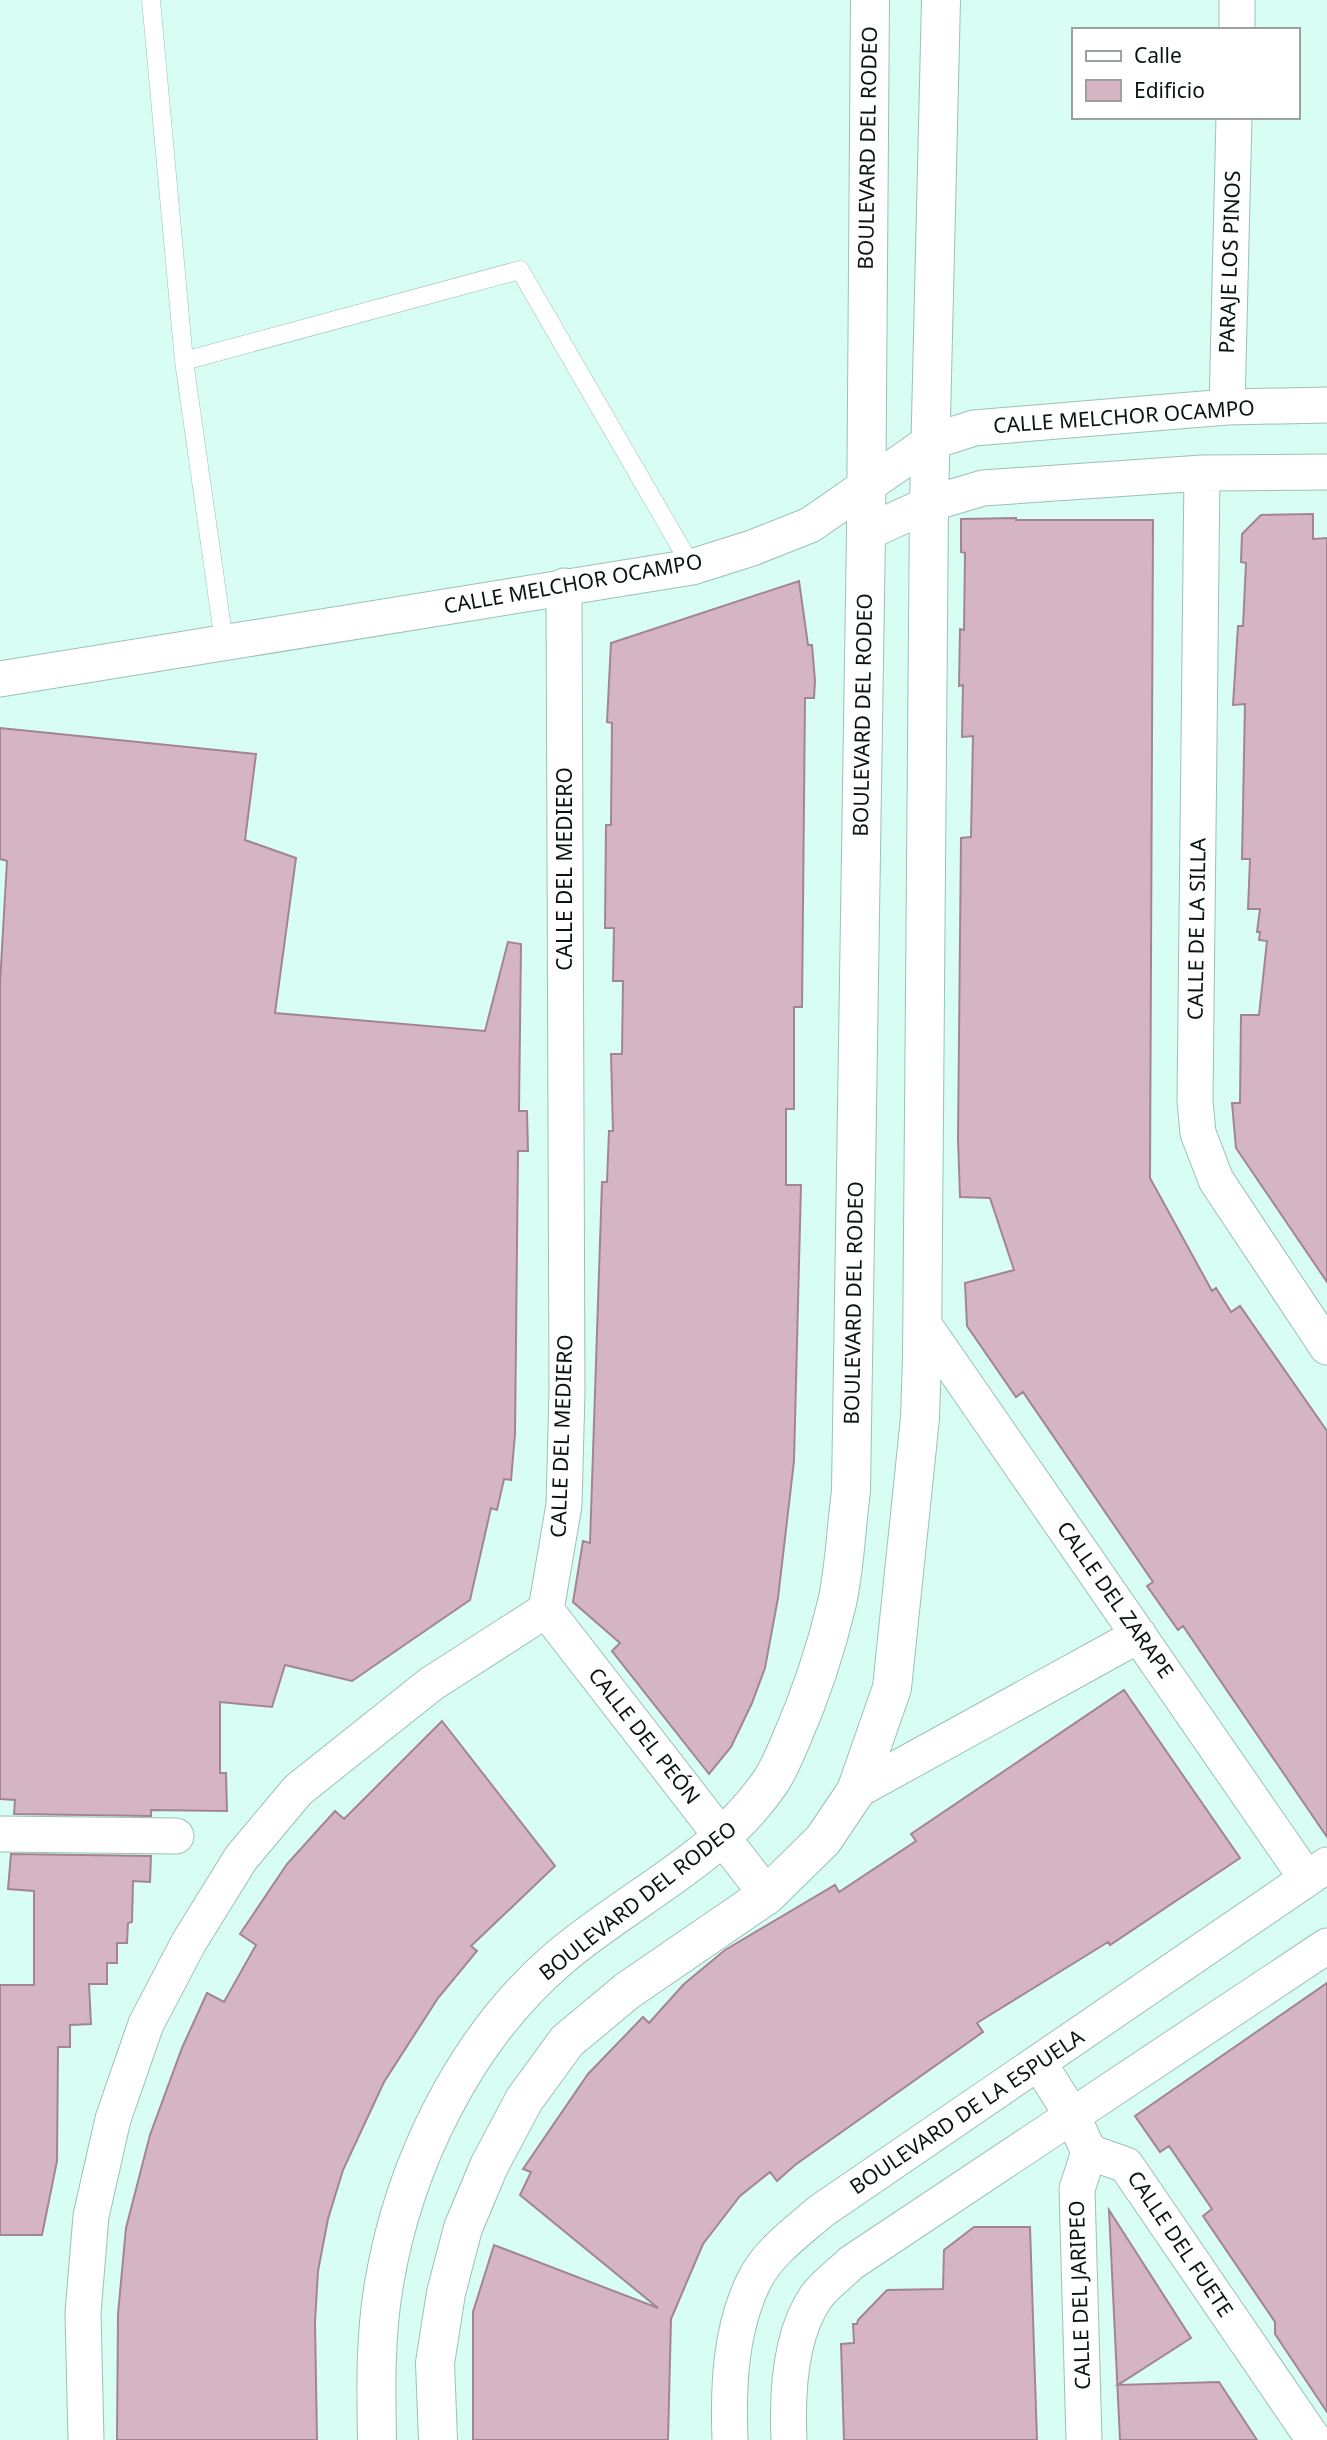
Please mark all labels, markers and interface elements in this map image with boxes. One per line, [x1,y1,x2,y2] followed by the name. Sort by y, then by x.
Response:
[851,26,883,270] street label: BOULEVARD DEL RODEO
[1072,28,1299,119] legend
[1134,41,1182,69] text: Calle
[1134,76,1205,104] text: Edificio
[1212,170,1246,354] street label: PARAJE LOS PINOS
[992,393,1256,439] street label: CALLE MELCHOR OCAMPO
[441,546,704,620] street label: CALLE MELCHOR OCAMPO
[846,593,878,837] street label: BOULEVARD DEL RODEO
[550,767,578,971] street label: CALLE DEL MEDIERO
[1180,837,1212,1020] street label: CALLE DE LA SILLA
[837,1181,869,1425] street label: BOULEVARD DEL RODEO
[543,1334,579,1538] street label: CALLE DEL MEDIERO
[1051,1515,1181,1683] street label: CALLE DEL ZARAPE
[583,1661,707,1809] street label: CALLE DEL PEÓN
[533,1814,742,1986] street label: BOULEVARD DEL RODEO
[844,2022,1089,2200] street label: BOULEVARD DE LA ESPUELA
[1122,2165,1240,2322] street label: CALLE DEL FUETE
[1062,2200,1096,2390] street label: CALLE DEL JARIPEO

